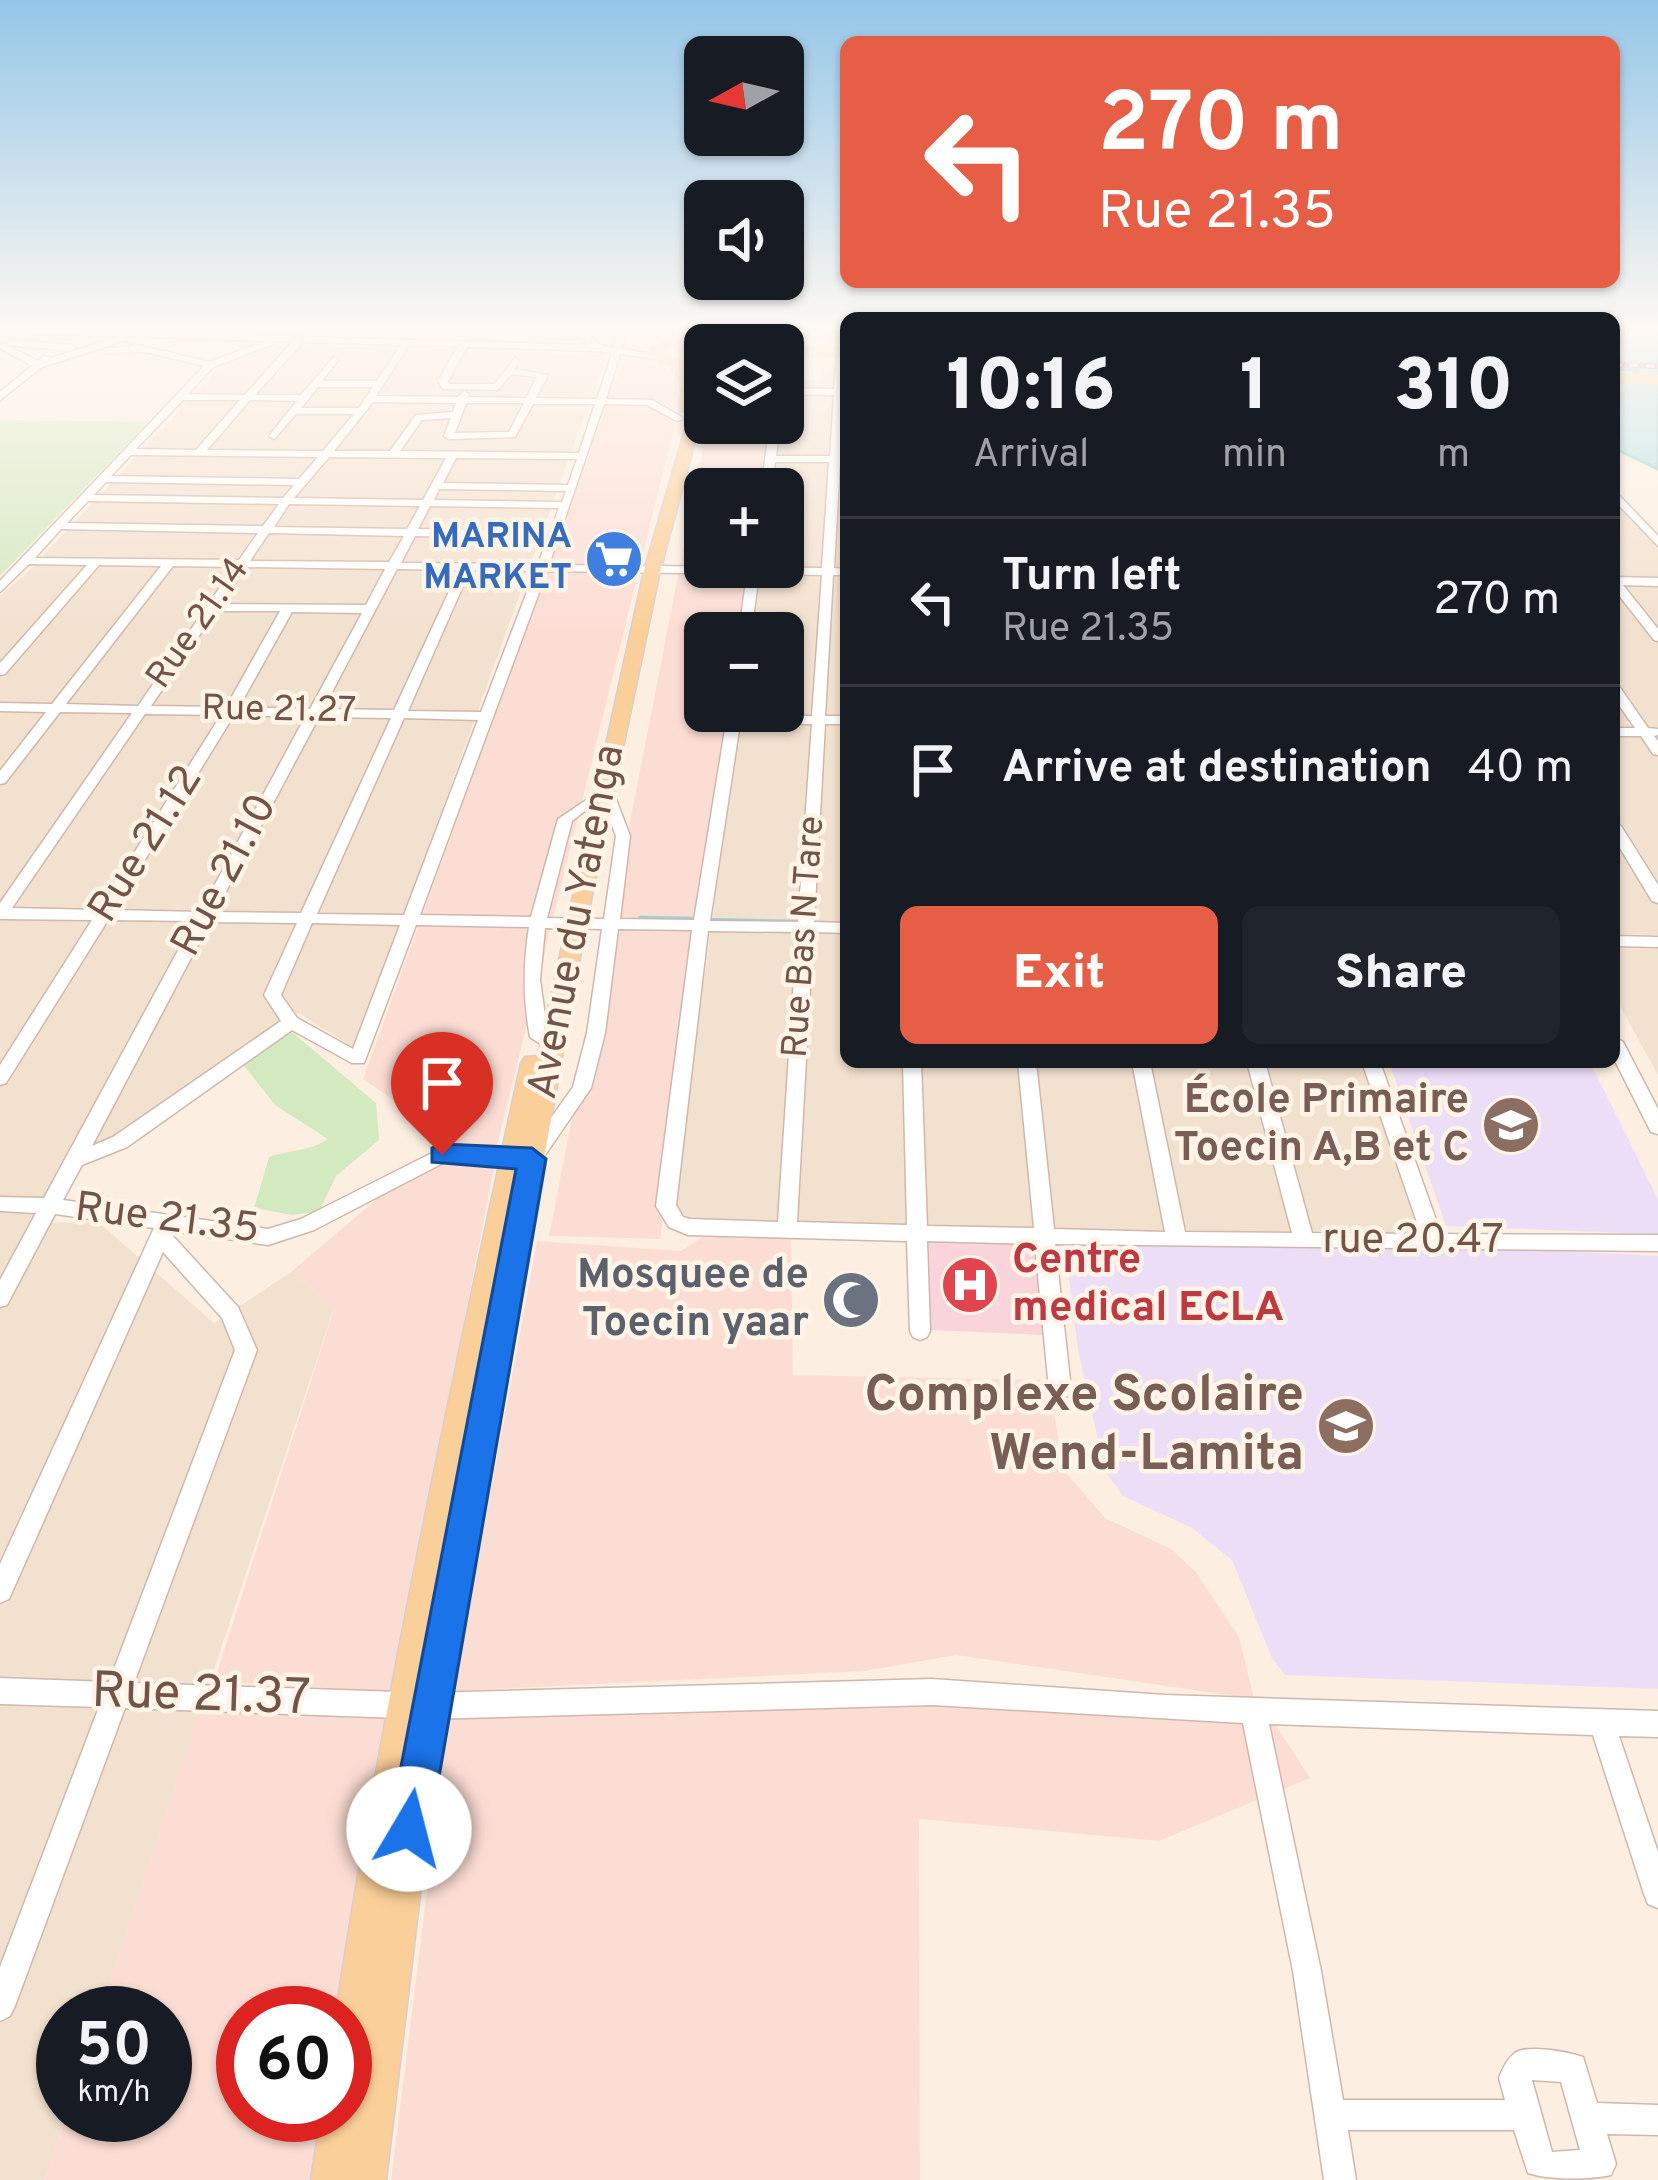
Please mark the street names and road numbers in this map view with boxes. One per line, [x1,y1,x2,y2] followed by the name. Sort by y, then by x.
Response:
[137,549,261,699] street label: Rue 21.14
[201,687,357,735] street label: Rue 21.27
[518,740,638,1104] street label: Avenue du Yatenga
[78,757,216,933] street label: Rue 21.12
[161,786,291,966] street label: Rue 21.10
[774,814,836,1060] street label: Rue Bas N Tare
[72,1182,262,1258] street label: Rue 21.35
[1322,1215,1504,1268] street label: rue 20.47
[90,1661,312,1733] street label: Rue 21.37

